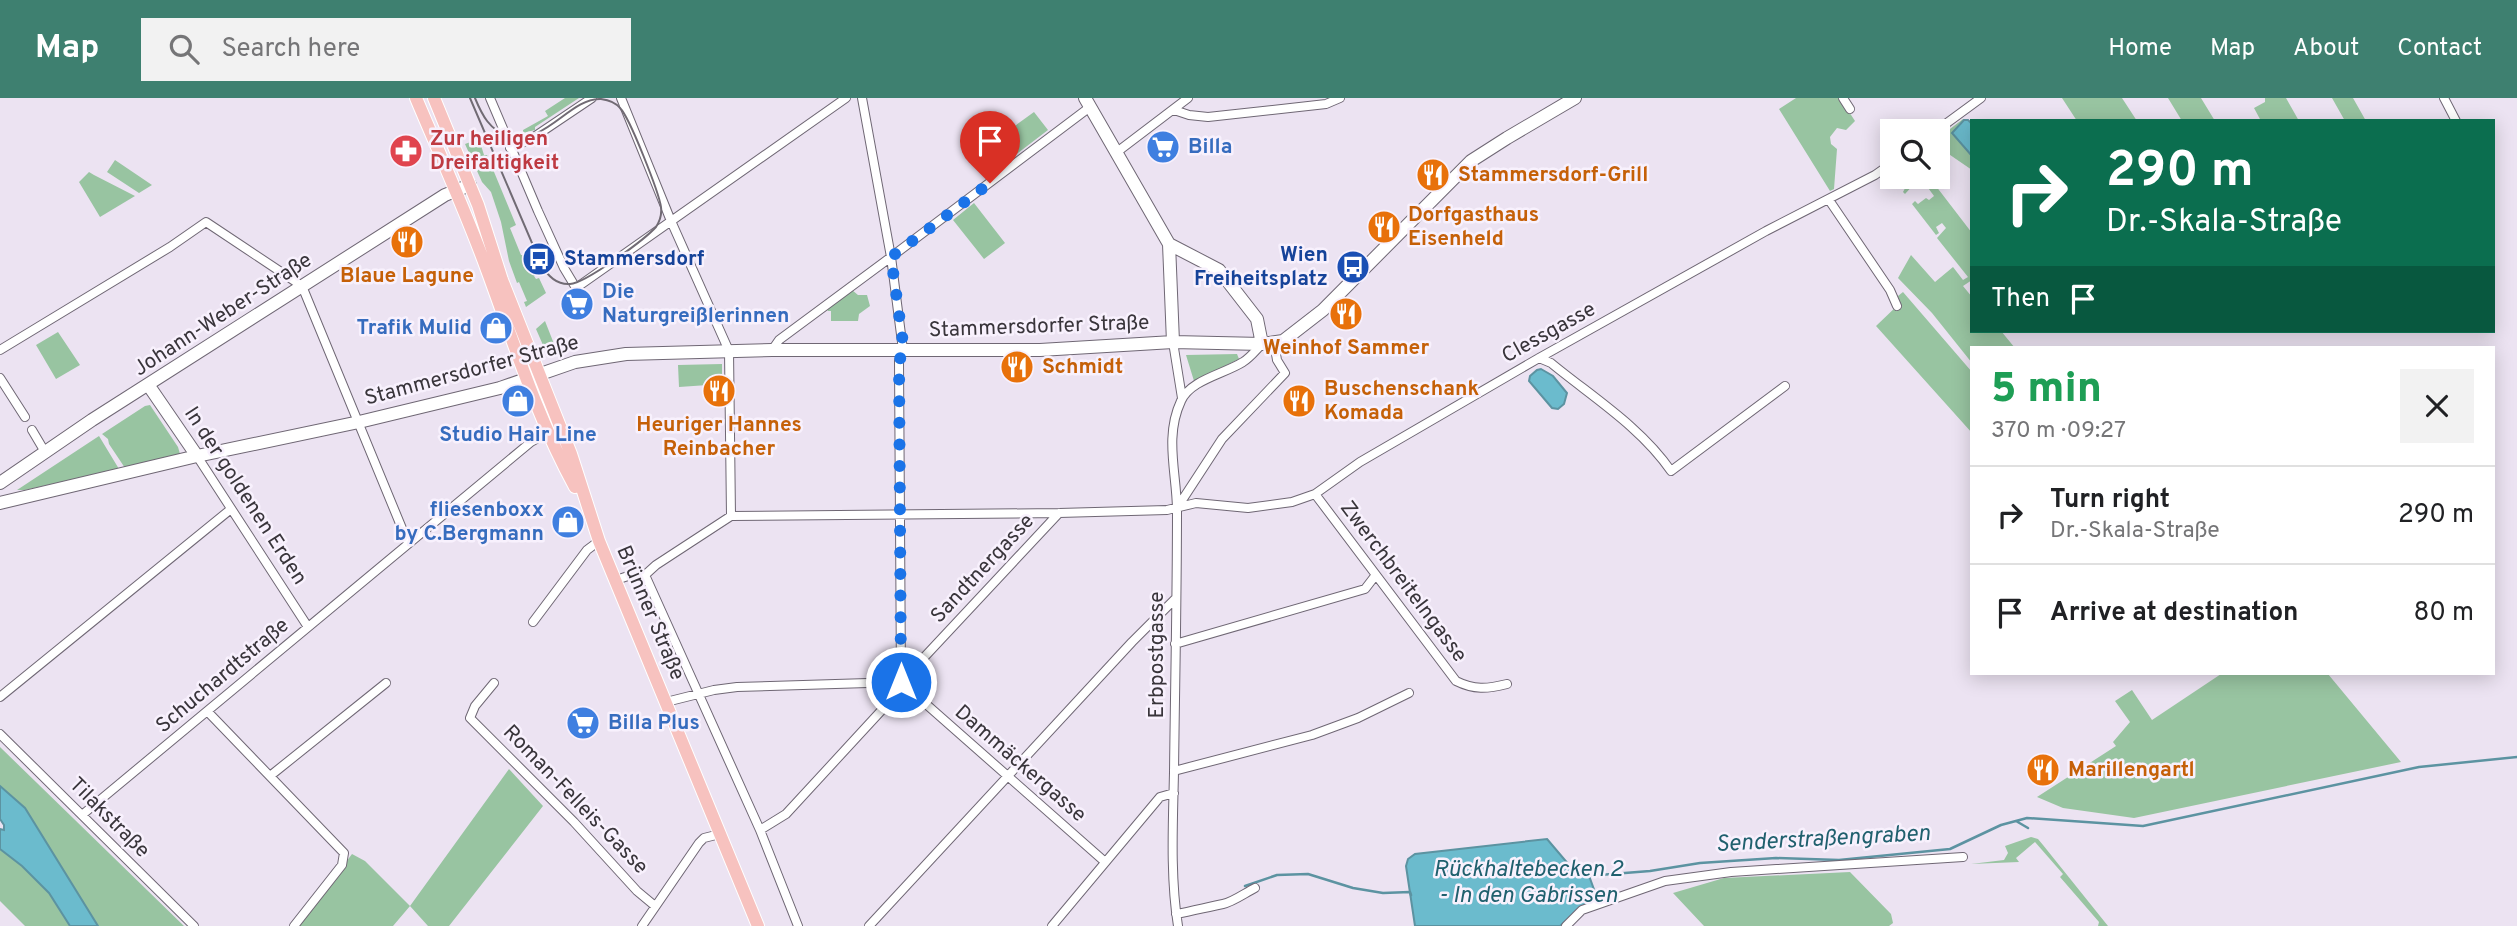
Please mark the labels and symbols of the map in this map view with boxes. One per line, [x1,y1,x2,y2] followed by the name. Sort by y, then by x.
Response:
[960,111,1020,183] pin
[430,126,559,177] place label: Zur heiligen Dreifaltigkeit
[1144,128,1182,166] supermarket icon: Billa
[387,132,425,170] pharmacy icon: Zur heiligen Dreifaltigkeit
[1188,134,1232,161] place label: Billa
[1414,156,1452,194] restaurant icon: Stammersdorf-Grill
[1458,162,1648,189] place label: Stammersdorf-Grill
[1408,202,1539,253] place label: Dorfgasthaus Eisenheld
[1365,208,1403,246] restaurant icon: Dorfgasthaus Eisenheld
[388,223,426,261] restaurant icon: Blaue Lagune
[520,240,558,278] bus stop icon: Stammersdorf
[1194,242,1328,293] place label: Wien Freiheitsplatz
[564,246,705,273] place label: Stammersdorf
[129,247,317,383] street label: Johann-Weber-Straße
[1334,248,1372,286] bus stop icon: Wien Freiheitsplatz
[340,263,474,290] place label: Blaue Lagune
[602,279,790,330] place label: Die Naturgreißlerinnen
[558,285,596,323] supermarket icon: Die Naturgreißlerinnen
[1327,295,1365,333] restaurant icon: Weinhof Sammer
[1497,296,1601,370] street label: Clessgasse
[477,309,515,347] shop icon: Trafik Mulid
[928,310,1150,344] street label: Stammersdorfer Straße
[356,315,472,342] place label: Trafik Mulid
[362,329,582,413] street label: Stammersdorfer Straße
[1263,335,1429,362] place label: Weinhof Sammer
[998,348,1036,386] restaurant icon: Schmidt
[1042,354,1123,381] place label: Schmidt
[700,372,738,410] restaurant icon: Heuriger Hannes Reinbacher
[1324,376,1479,427] place label: Buschenschank Komada
[499,382,537,420] shop icon: Studio Hair Line
[1280,382,1318,420] restaurant icon: Buschenschank Komada
[177,402,313,590] street label: In der goldenen Erden
[636,412,802,463] place label: Heuriger Hannes Reinbacher
[439,422,597,449] place label: Studio Hair Line
[1333,496,1473,668] street label: Zwerchbreitelngasse
[394,497,544,548] place label: fliesenboxx by C.Bergmann
[549,503,587,541] shop icon: fliesenboxx by C.Bergmann
[925,509,1041,629] street label: Sandtnergasse
[609,542,691,684] street label: Brünner Straße
[1144,591,1171,719] street label: Erbpostgasse
[151,612,295,740] street label: Schuchardtstraße
[864,645,938,719] position arrow
[948,699,1092,829] street label: Dammäckergasse
[564,704,602,742] supermarket icon: Billa Plus
[608,710,700,737] place label: Billa Plus
[497,719,653,881] street label: Roman-Felleis-Gasse
[2024,751,2062,789] restaurant icon: Marillengartl
[2068,757,2195,784] place label: Marillengartl
[63,772,155,864] street label: Tilakstraße
[1715,820,1931,860] water label: Senderstraßengraben
[1433,856,1623,911] water label: Rückhaltebecken 2 - In den Gabrissen

